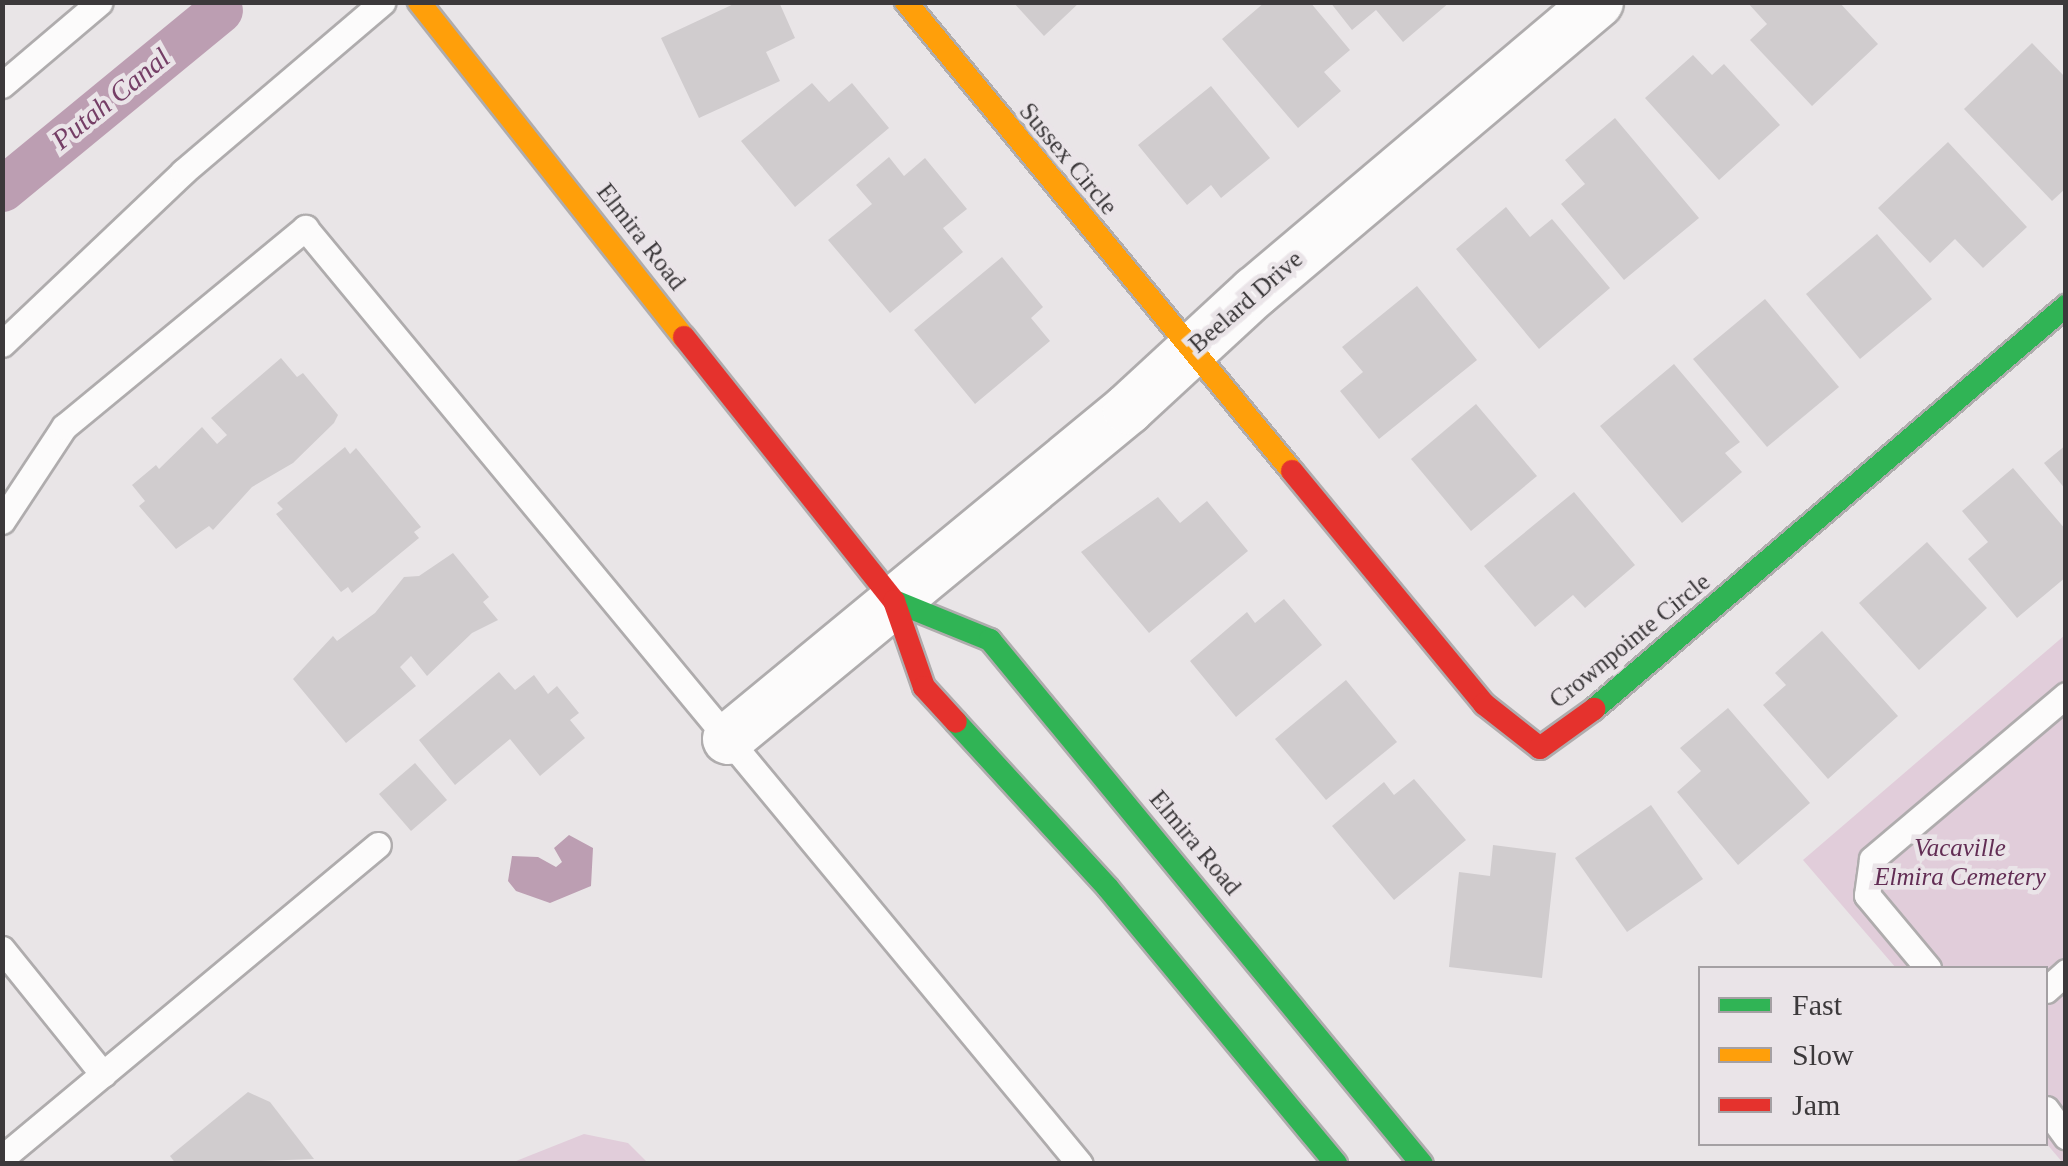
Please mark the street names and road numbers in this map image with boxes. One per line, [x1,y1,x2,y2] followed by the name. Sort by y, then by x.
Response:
[1013,97,1123,221] street label: Sussex Circle
[590,178,692,296] street label: Elmira Road
[1183,244,1309,360] street label: Beelard Drive
[1544,567,1716,715] street label: Crownpointe Circle
[1143,785,1247,901] street label: Elmira Road

